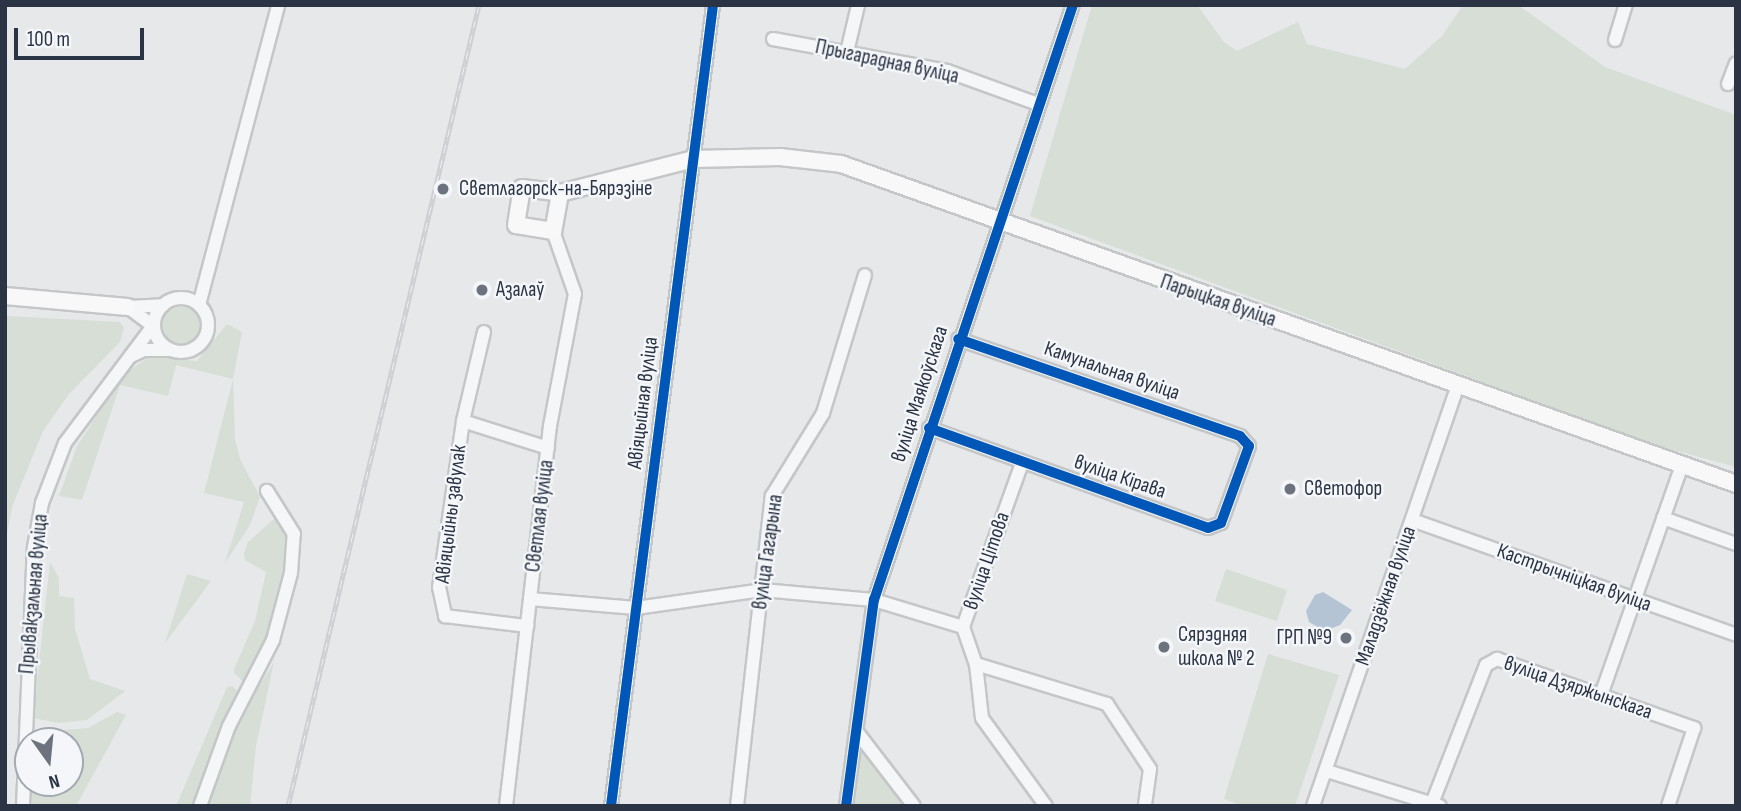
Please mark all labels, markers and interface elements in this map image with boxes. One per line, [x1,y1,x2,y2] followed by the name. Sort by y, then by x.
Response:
[18,14,147,58] scale bar
[27,27,70,52] text: 100 m
[813,34,961,90] street label: Прыгарадная вуліца
[459,176,652,202] place label: Светлагорск-на-Бярэзіне
[433,179,453,199] marker: Светлагорск-на-Бярэзіне
[1157,269,1279,333] street label: Парыцкая вуліца
[496,277,544,303] place label: Азалаў
[474,282,490,298] marker: Азалаў
[886,323,954,465] street label: вуліца Маякоўскага
[622,336,664,470] street label: Авіяцыйная вуліца
[1041,336,1183,406] street label: Камунальная вуліца
[430,443,472,585] street label: Авіяцыйны завулак
[1071,450,1169,504] street label: вуліца Кірава
[521,458,559,574] street label: Светлая вуліца
[1304,476,1382,502] place label: Светофор
[1282,481,1298,497] marker: Светофор
[747,493,789,611] street label: вуліца Гагарына
[959,509,1015,613] street label: вуліца Цітова
[14,513,54,675] street label: Прывакзальная вуліца
[1350,523,1422,669] street label: Маладзёжная вуліца
[1493,538,1655,618] street label: Кастрычніцкая вуліца
[1178,622,1255,672] place label: Сярэдняя школа № 2
[1276,625,1332,651] place label: ГРП №9
[1338,630,1354,646] marker: ГРП №9
[1156,639,1172,655] marker: Сярэдняя школа № 2
[1501,651,1655,725] street label: вуліца Дзяржынскага
[14,727,84,797] north arrow
[46,768,62,793] text: N

